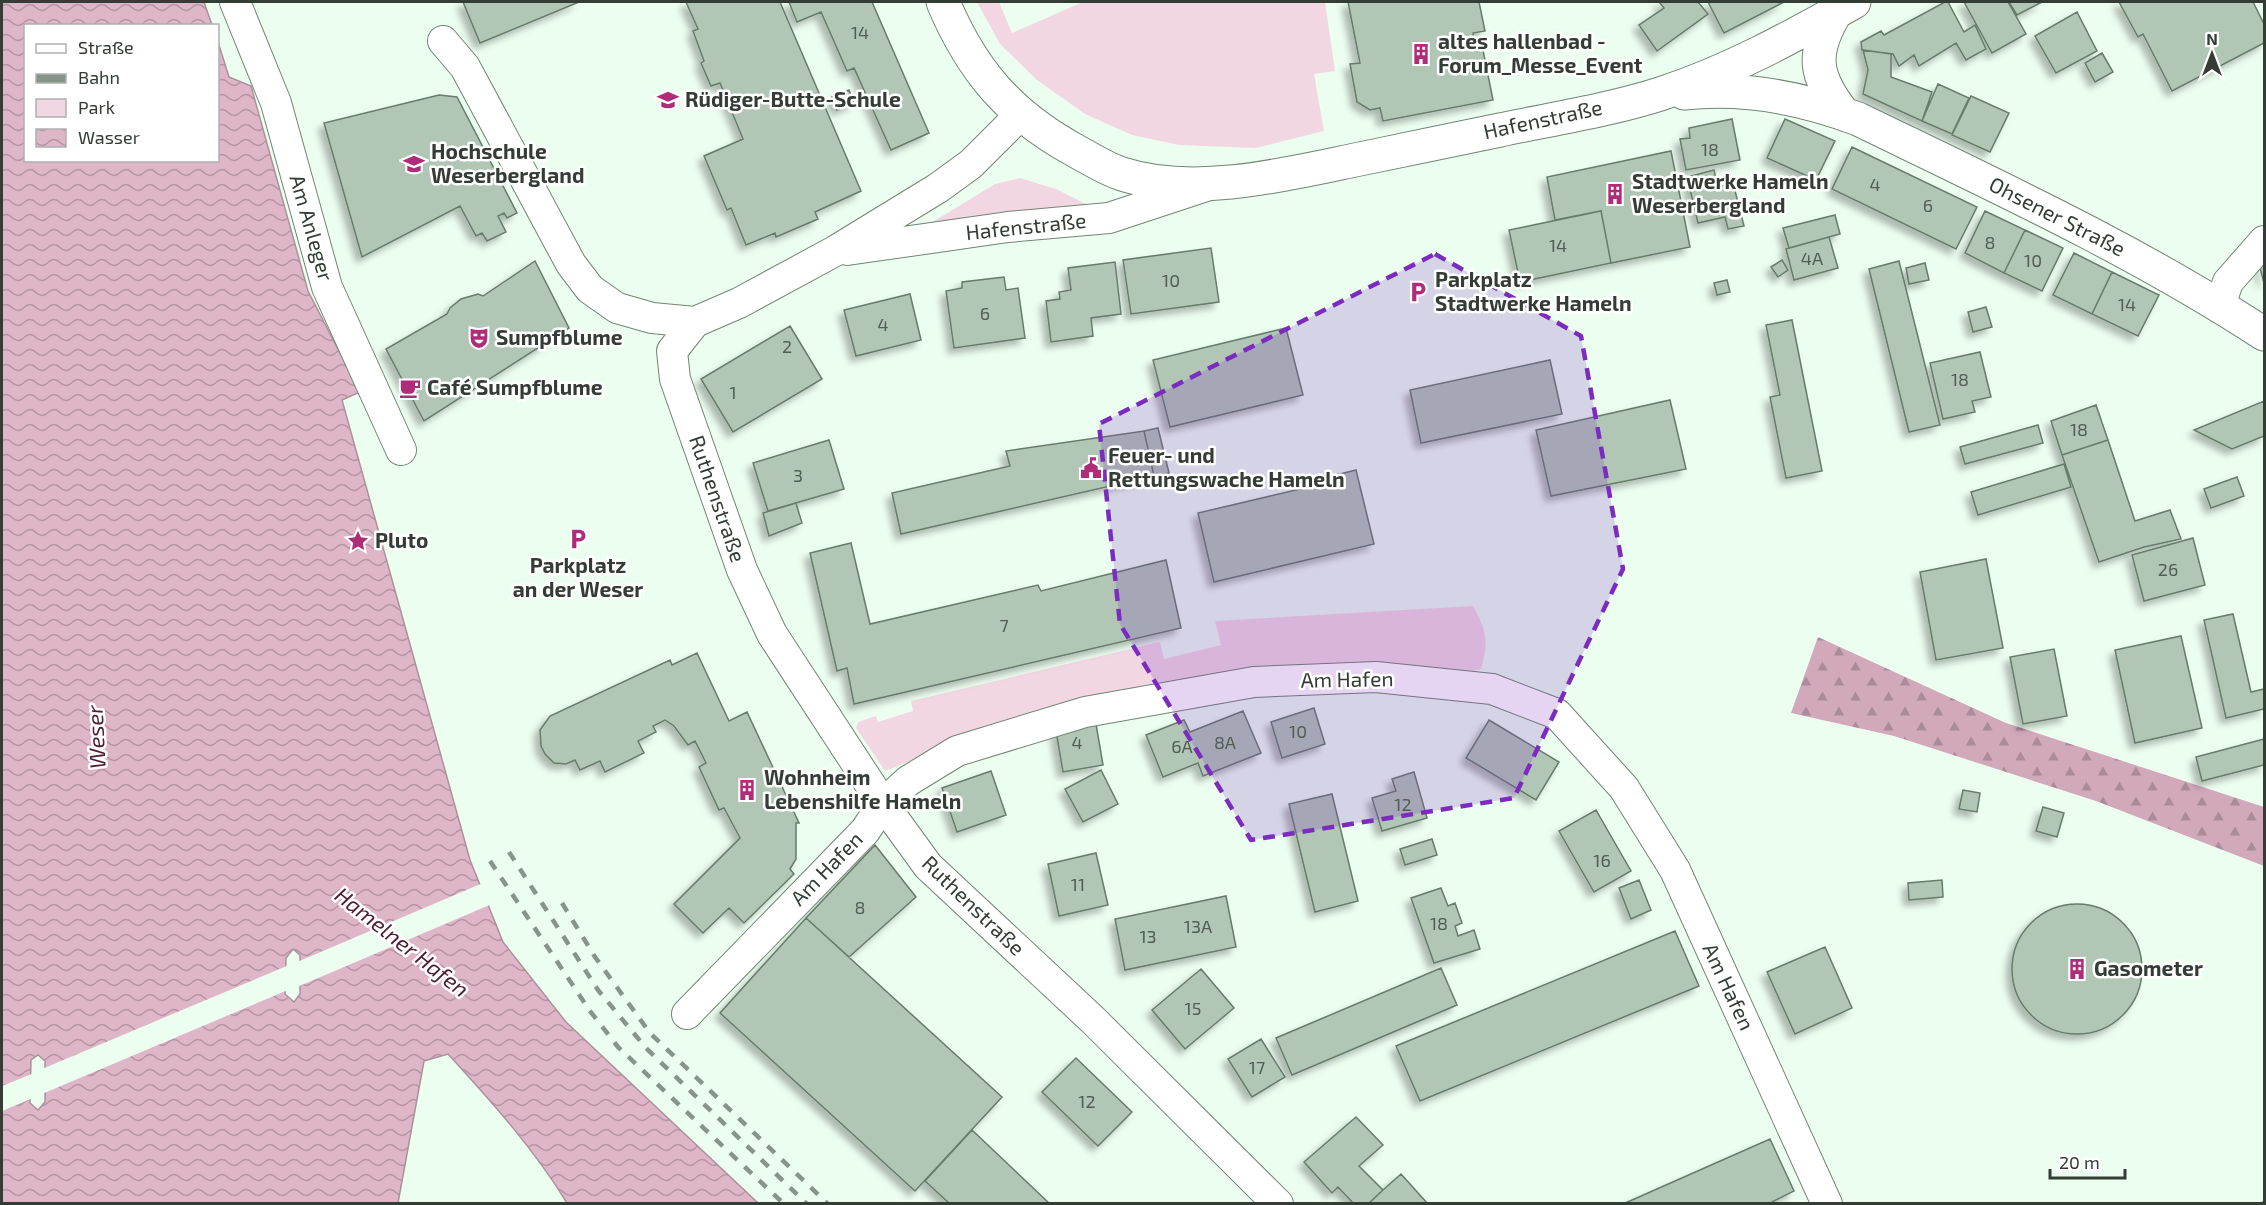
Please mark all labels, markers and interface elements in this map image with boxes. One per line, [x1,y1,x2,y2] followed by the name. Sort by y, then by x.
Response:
[851,21,869,43] house number: 14
[24,24,219,162] legend
[2182,24,2242,84] north arrow
[1438,28,1643,77] place label: altes hallenbad - Forum_Messe_Event
[2206,29,2218,48] text: N
[78,36,134,58] text: Straße
[1409,42,1433,66] building icon: altes hallenbad - Forum_Messe_Event
[78,66,120,88] text: Bahn
[685,86,901,111] place label: Rüdiger-Butte-Schule
[656,88,680,112] school or university icon: Rüdiger-Butte-Schule
[1481,94,1604,143] street label: Hafenstraße
[78,96,115,118] text: Park
[78,126,140,148] text: Wasser
[431,138,584,187] place label: Hochschule Weserbergland
[1701,138,1719,160] house number: 18
[402,152,426,176] school or university icon: Hochschule Weserbergland
[1632,168,1829,217] place label: Stadtwerke Hameln Weserbergland
[285,171,340,284] street label: Am Anleger
[1985,171,2130,261] street label: Ohsener Straße
[1869,173,1881,195] house number: 4
[1603,182,1627,206] building icon: Stadtwerke Hameln Weserbergland
[1923,194,1933,216] house number: 6
[964,207,1087,244] street label: Hafenstraße
[1985,231,1995,253] house number: 8
[1549,234,1567,256] house number: 14
[1801,247,1824,269] house number: 4A
[2024,249,2042,271] house number: 10
[1435,266,1632,315] place label: Parkplatz Stadtwerke Hameln
[1162,269,1180,291] house number: 10
[1406,280,1430,304] parking icon: Parkplatz Stadtwerke Hameln
[2118,293,2136,315] house number: 14
[980,302,990,324] house number: 6
[877,313,889,335] house number: 4
[496,324,623,349] place label: Sumpfblume
[467,326,491,350] theatre icon: Sumpfblume
[782,335,792,357] house number: 2
[1951,368,1969,390] house number: 18
[427,374,603,399] place label: Café Sumpfblume
[398,376,422,400] cafe icon: Café Sumpfblume
[729,381,737,403] house number: 1
[2070,418,2088,440] house number: 18
[685,432,752,565] street label: Ruthenstraße
[1108,442,1345,491] place label: Feuer- und Rettungswache Hameln
[1079,456,1103,480] public building icon: Feuer- und Rettungswache Hameln
[793,464,803,486] house number: 3
[375,527,428,552] place label: Pluto
[566,527,590,551] parking icon: Parkplatz an der Weser
[346,529,370,553] place icon: Pluto
[513,552,643,601] place label: Parkplatz an der Weser
[2158,558,2178,580] house number: 26
[999,614,1009,636] house number: 7
[1300,665,1394,692] street label: Am Hafen
[80,703,110,770] water label: Weser
[1289,720,1307,742] house number: 10
[1071,731,1083,753] house number: 4
[1214,731,1237,753] house number: 8A
[1171,735,1194,757] house number: 6A
[764,764,961,813] place label: Wohnheim Lebenshilfe Hameln
[735,778,759,802] building icon: Wohnheim Lebenshilfe Hameln
[1394,793,1412,815] house number: 12
[785,826,867,910] street label: Am Hafen
[1593,849,1611,871] house number: 16
[918,850,1030,960] street label: Ruthenstraße
[1071,873,1085,895] house number: 11
[331,881,475,1001] water label: Hamelner Hafen
[855,896,865,918] house number: 8
[1430,912,1448,934] house number: 18
[1184,915,1213,937] house number: 13A
[1139,925,1157,947] house number: 13
[1698,939,1760,1034] street label: Am Hafen
[2094,955,2203,980] place label: Gasometer
[2065,957,2089,981] building icon: Gasometer
[1185,997,1201,1019] house number: 15
[1249,1056,1265,1078] house number: 17
[1078,1090,1096,1112] house number: 12
[2050,1142,2125,1180] scale bar
[2059,1151,2100,1173] text: 20 m

